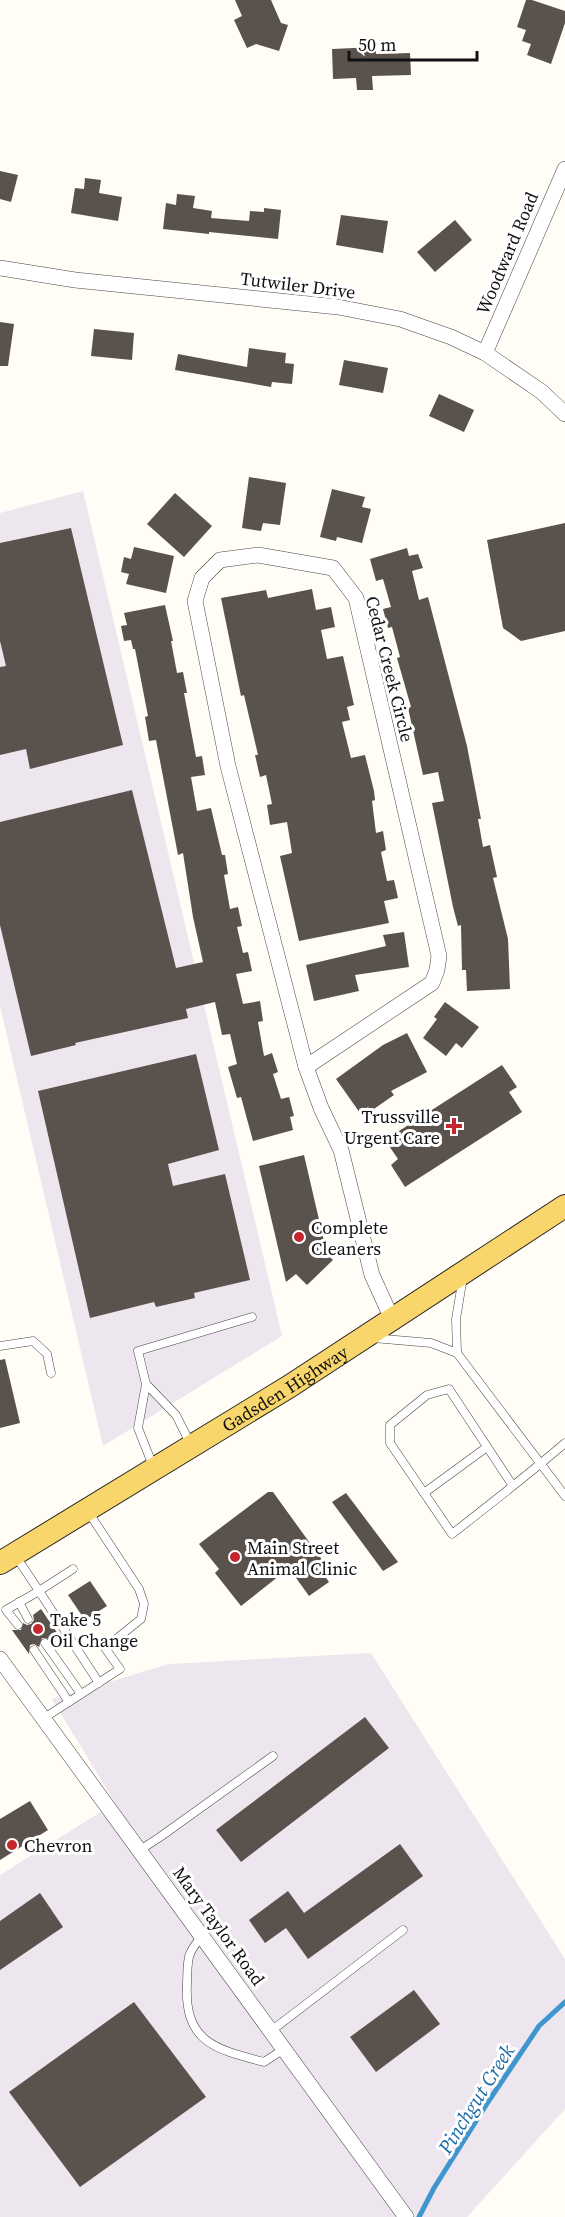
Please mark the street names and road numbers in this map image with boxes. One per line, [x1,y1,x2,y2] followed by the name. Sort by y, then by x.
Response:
[470,188,544,318] street label: Woodward Road
[239,266,357,304] street label: Tutwiler Drive
[360,593,420,745] street label: Cedar Creek Circle
[217,1339,353,1437] street label: Gadsden Highway
[167,1861,271,1991] street label: Mary Taylor Road

